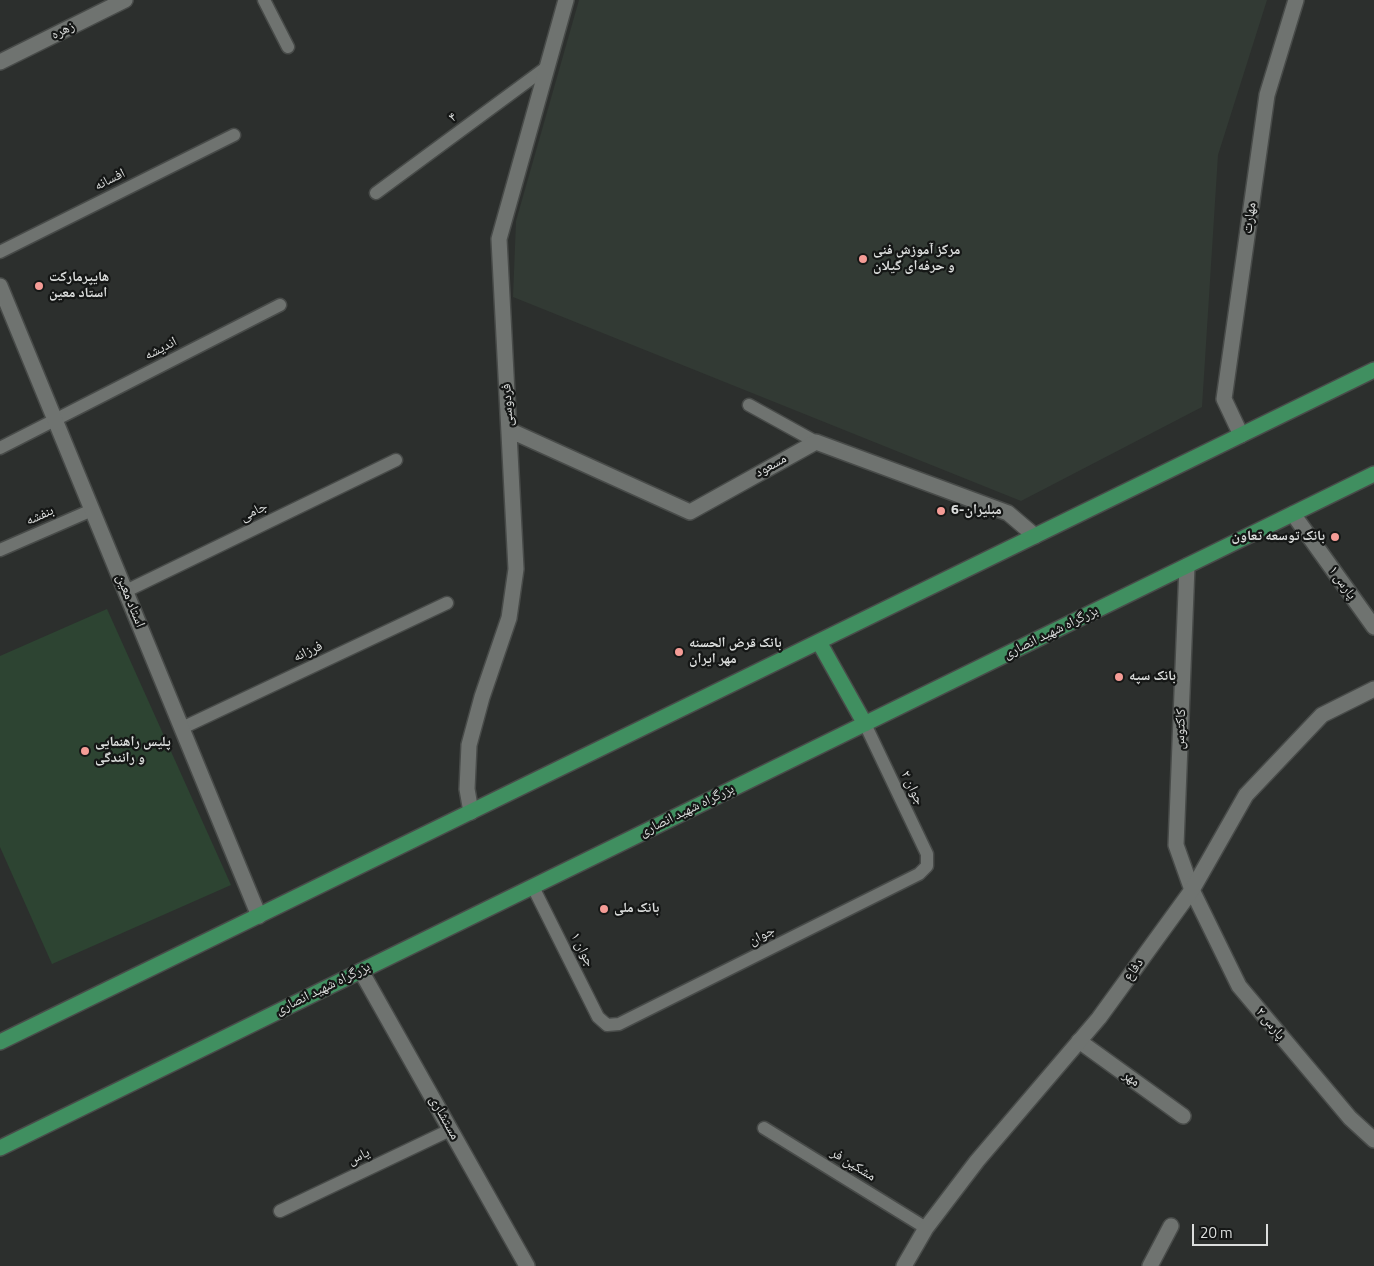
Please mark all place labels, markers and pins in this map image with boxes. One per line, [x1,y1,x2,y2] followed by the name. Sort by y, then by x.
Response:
[873,243,960,276] place label: مرکز آموزش فنی و حرفه‌ای گیلان
[857,253,869,265] marker: مرکز آموزش فنی و حرفه‌ای گیلان
[49,270,109,302] place label: هایپرمارکت استاد معین
[33,280,45,292] marker: هایپرمارکت استاد معین
[951,503,1002,519] place label: مبلیران-6
[935,505,947,517] marker: مبلیران-6
[1232,529,1325,545] place label: بانک توسعه تعاون
[1329,531,1341,543] marker: بانک توسعه تعاون
[689,636,782,669] place label: بانک قرض الحسنه مهر ایران
[673,646,685,658] marker: بانک قرض الحسنه مهر ایران
[1129,669,1176,685] place label: بانک سپه
[1113,671,1125,683] marker: بانک سپه
[95,735,171,768] place label: پلیس راهنمایی و رانندگی
[79,745,91,757] marker: پلیس راهنمایی و رانندگی
[614,901,659,917] place label: بانک ملی
[598,903,610,915] marker: بانک ملی

